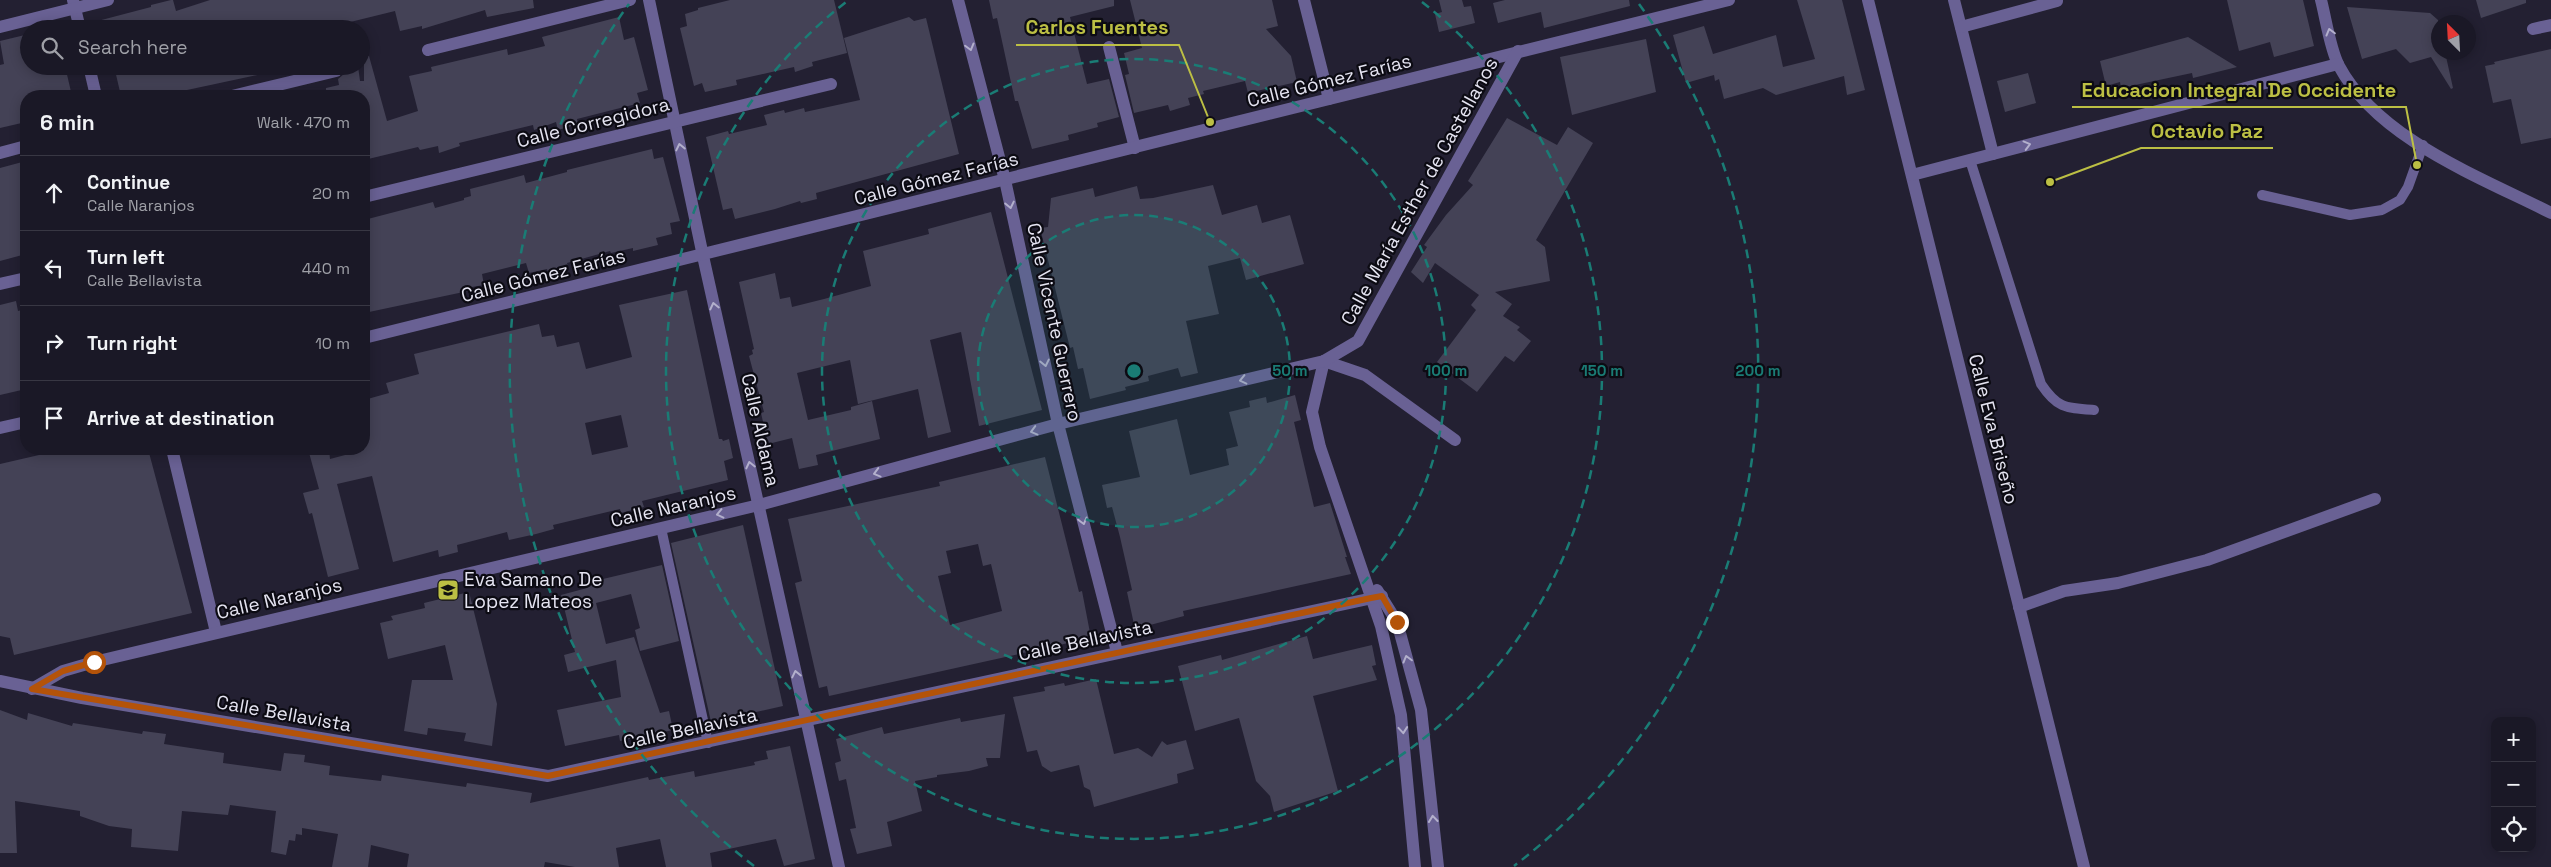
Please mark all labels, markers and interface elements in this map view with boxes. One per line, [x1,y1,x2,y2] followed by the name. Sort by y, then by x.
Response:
[1016,10,1179,45] callout: Carlos Fuentes
[1026,14,1168,40] text: Carlos Fuentes
[2431,15,2476,60] north arrow
[20,20,370,75] search box
[2325,29,2335,37] one-way arrow
[38,34,66,62] icon: search
[78,35,188,60] text: Search here
[964,43,975,52] one-way arrow
[1244,48,1414,113] street label: Calle Gómez Farías
[1335,53,1504,329] street label: Calle María Esther de Castellanos
[2072,72,2406,107] callout: Educacion Integral De Occidente
[2082,77,2396,103] text: Educacion Integral De Occidente
[514,91,672,154] street label: Calle Corregidora
[40,109,95,136] text: 6 min
[257,112,350,133] text: Walk · 470 m
[2141,113,2273,148] callout: Octavio Paz
[2151,118,2263,144] text: Octavio Paz
[2023,140,2032,151] one-way arrow
[676,143,686,151] one-way arrow
[851,146,1021,211] street label: Calle Gómez Farías
[87,170,170,195] text: Continue
[40,179,68,207] icon: ahead
[312,183,350,204] text: 20 m
[87,195,195,216] text: Calle Naranjos
[1004,200,1015,209] one-way arrow
[1021,220,1088,424] street label: Calle Vicente Guerrero
[458,243,628,308] street label: Calle Gómez Farías
[87,245,165,270] text: Turn left
[40,254,68,282] icon: left
[302,258,350,279] text: 440 m
[87,270,202,291] text: Calle Bellavista
[709,302,720,310] one-way arrow
[40,329,68,357] icon: right
[87,331,177,356] text: Turn right
[315,333,350,354] text: 10 m
[1963,351,2024,507] street label: Calle Eva Briseño
[1039,359,1050,368] one-way arrow
[1272,361,1308,380] text: 50 m
[1425,361,1467,380] text: 100 m
[1581,361,1623,380] text: 150 m
[1736,361,1780,380] text: 200 m
[1125,362,1143,380] centre of rings
[735,371,786,489] street label: Calle Aldama
[1238,374,1247,385] one-way arrow
[40,404,68,432] icon: arrive
[87,406,275,431] text: Arrive at destination
[1030,425,1038,436] one-way arrow
[745,460,756,469] one-way arrow
[873,467,882,478] one-way arrow
[608,480,738,533] street label: Calle Naranjos
[715,508,724,519] one-way arrow
[1077,517,1088,526] one-way arrow
[464,567,602,614] place label: Eva Samano De Lopez Mateos
[214,572,344,625] street label: Calle Naranjos
[436,578,460,602] school or university icon: Eva Samano De Lopez Mateos
[1386,611,1409,634] route end
[1016,614,1154,667] street label: Calle Bellavista
[83,651,106,674] route start
[1402,654,1413,663] one-way arrow
[791,670,802,679] one-way arrow
[215,689,353,738] street label: Calle Bellavista
[621,702,759,755] street label: Calle Bellavista
[2491,717,2536,852] map controls
[2491,717,2536,762] button: +
[1397,727,1408,735] one-way arrow
[2491,762,2536,807] button: −
[2491,807,2536,852] button: locate
[1428,814,1439,822] one-way arrow

